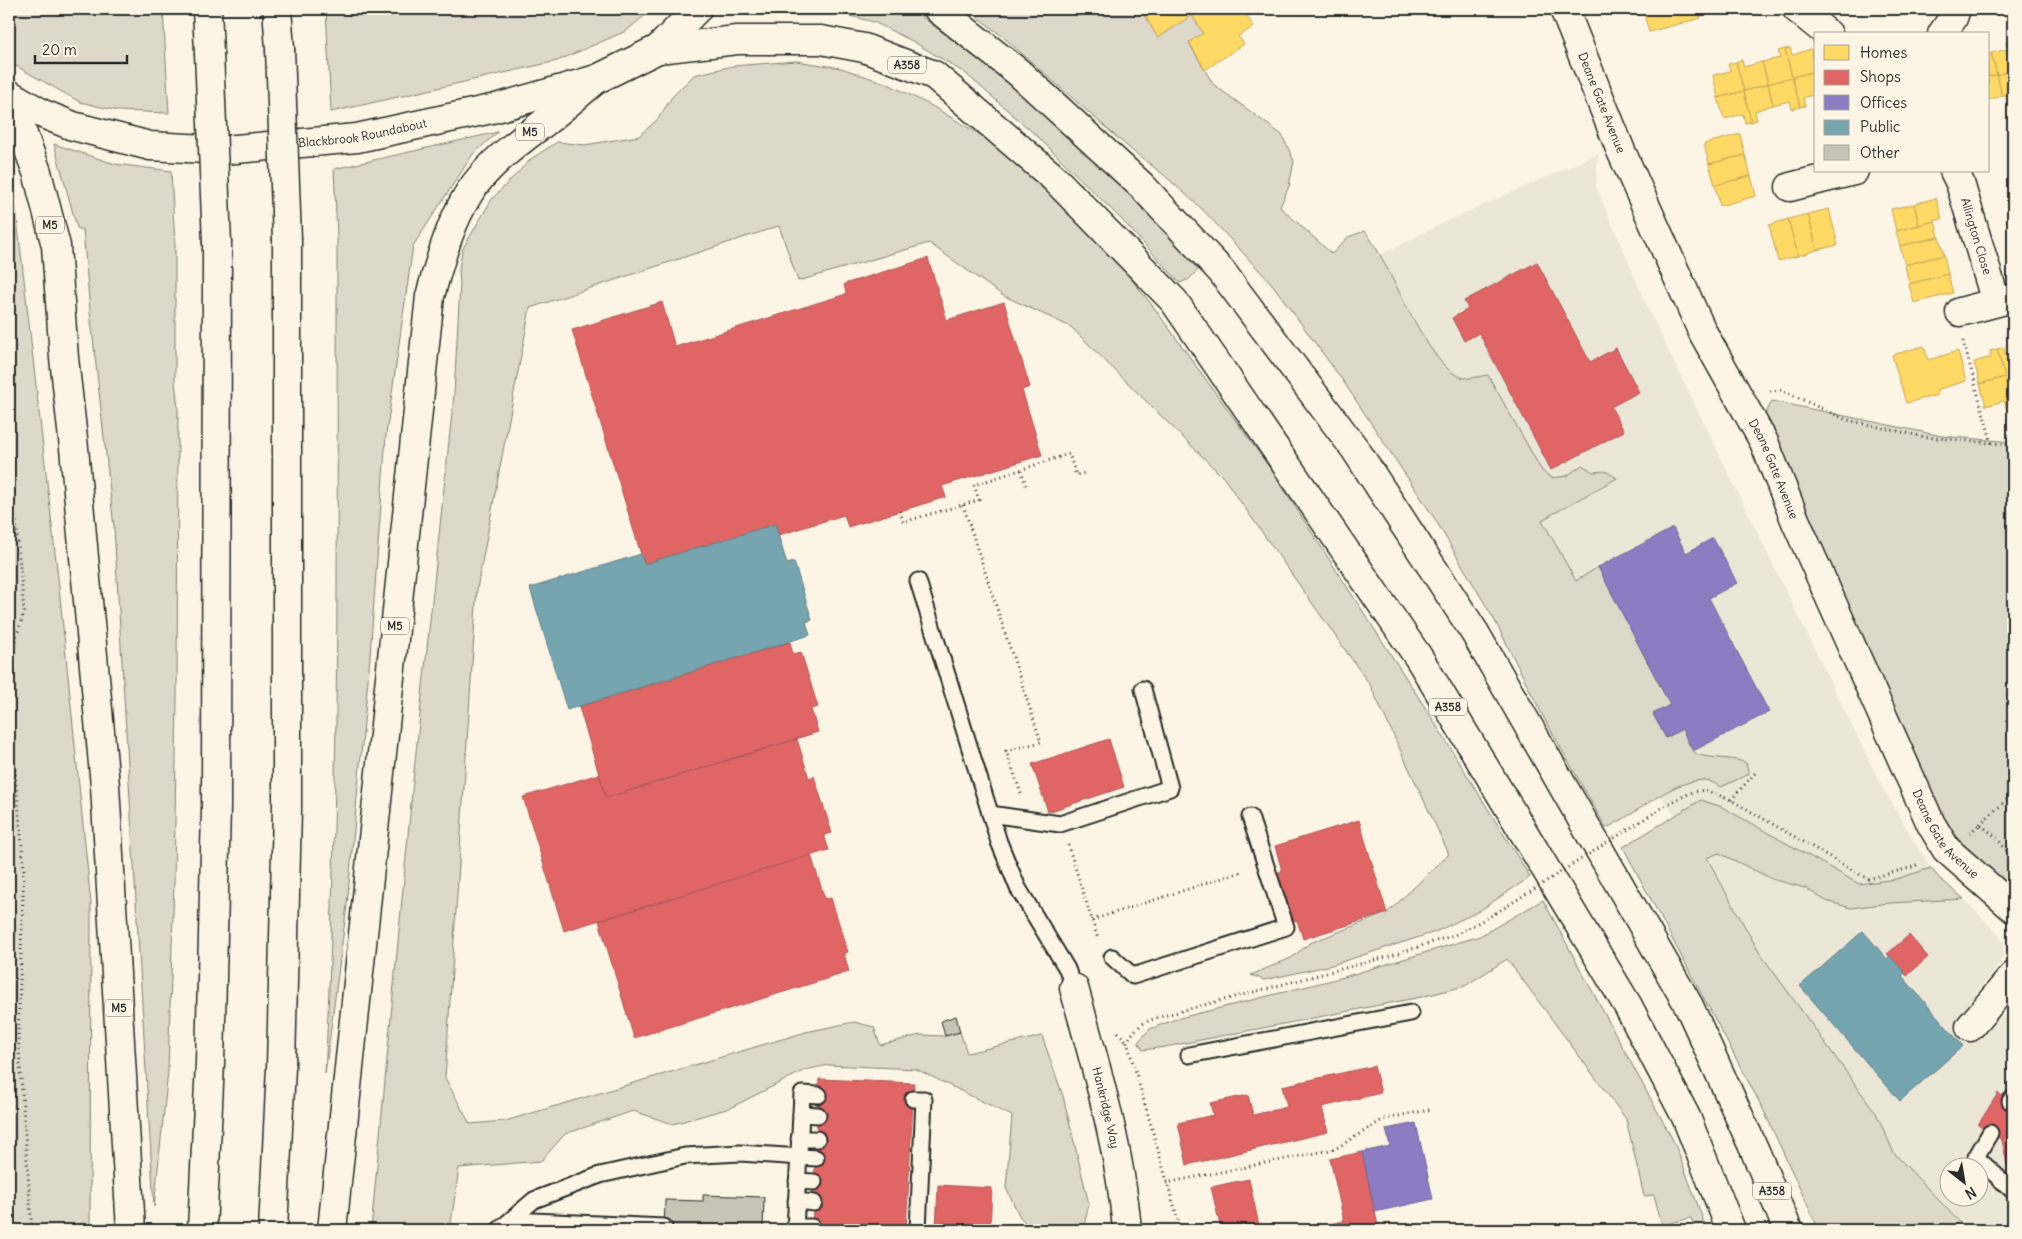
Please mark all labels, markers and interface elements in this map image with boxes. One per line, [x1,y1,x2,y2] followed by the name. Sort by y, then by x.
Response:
[35,32,128,64] scale bar
[1814,32,1990,172] legend
[42,40,77,59] text: 20 m
[1860,43,1907,62] text: Homes
[1575,50,1629,155] street label: Deane Gate Avenue
[888,56,926,74] road number: A358
[1860,67,1901,86] text: Shops
[1860,93,1907,112] text: Offices
[297,115,428,150] street label: Blackbrook Roundabout
[1860,117,1901,136] text: Public
[516,124,544,140] road number: M5
[1860,143,1900,162] text: Other
[1958,196,1995,276] street label: Allington Close
[36,216,64,234] road number: M5
[1746,416,1802,521] street label: Deane Gate Avenue
[381,618,409,634] road number: M5
[1429,699,1467,716] road number: A358
[1909,787,1982,881] street label: Deane Gate Avenue
[105,1000,133,1016] road number: M5
[1089,1065,1123,1150] street label: Hankridge Way
[1940,1156,1990,1206] north arrow
[1753,1182,1791,1200] road number: A358
[1962,1183,1979,1203] text: N

